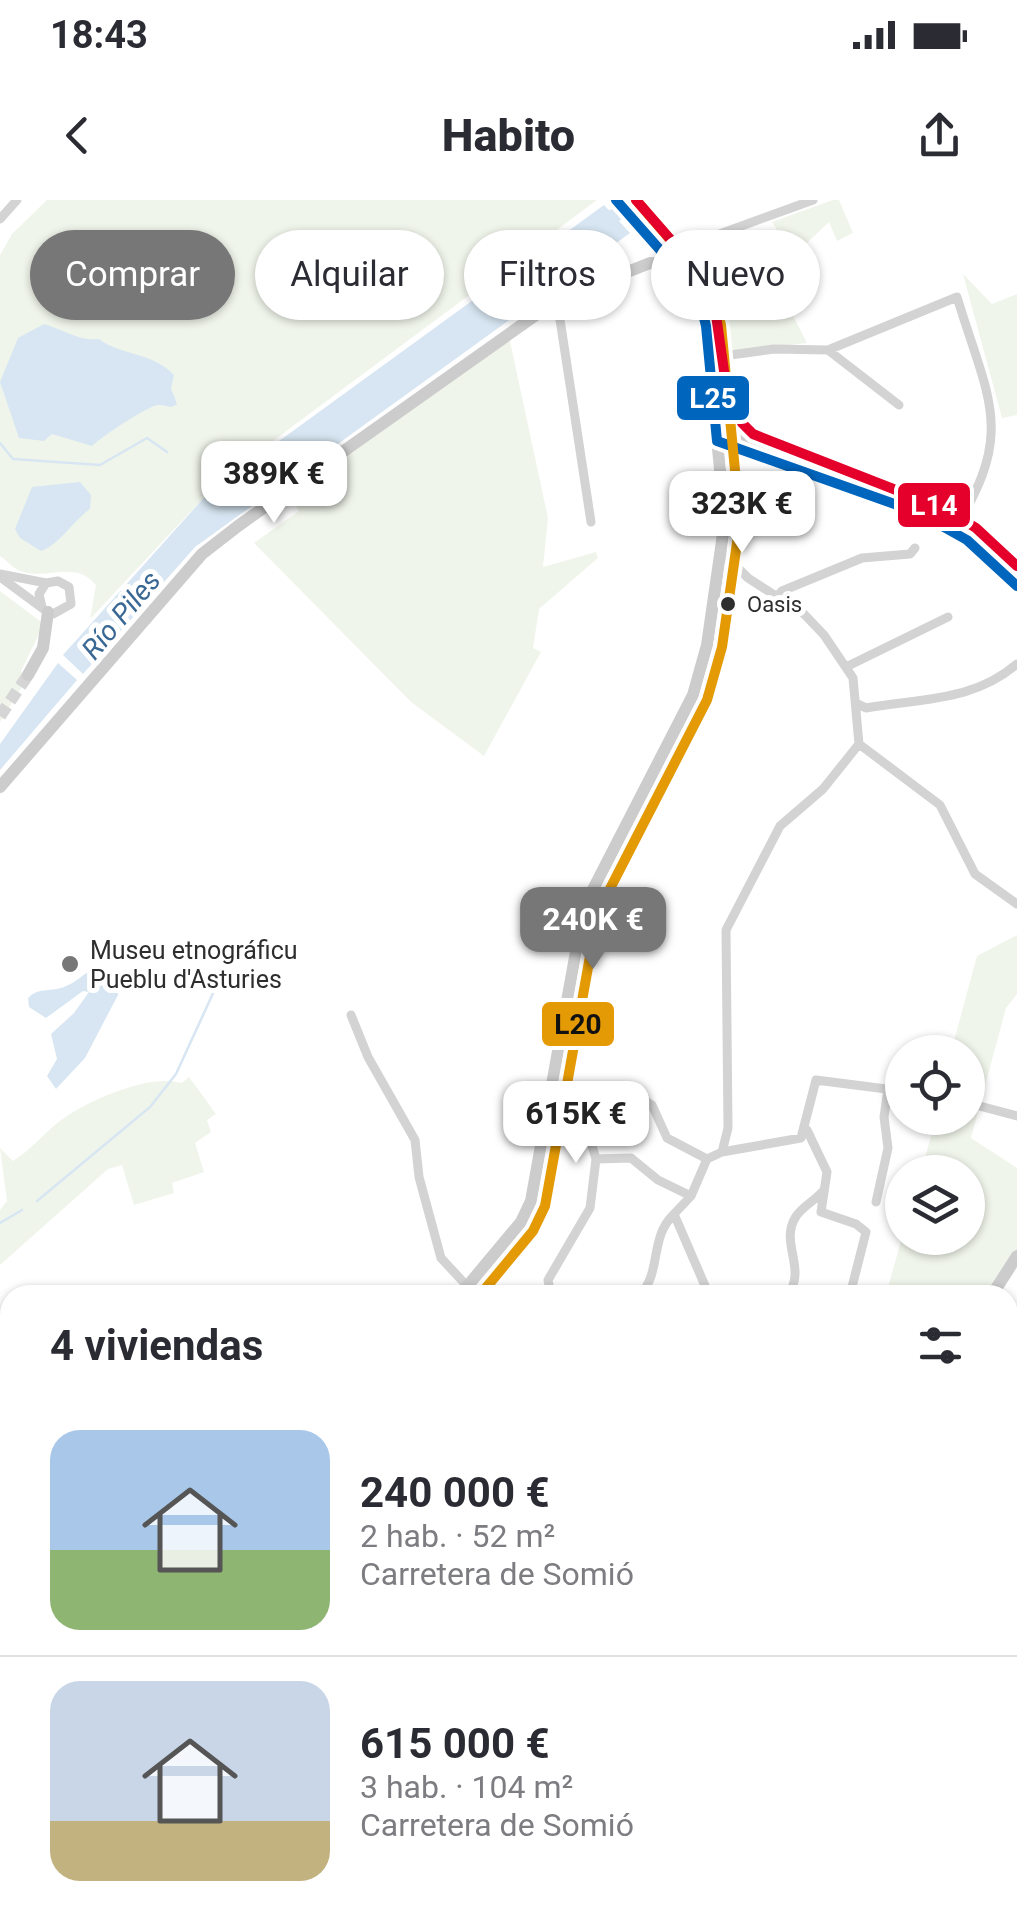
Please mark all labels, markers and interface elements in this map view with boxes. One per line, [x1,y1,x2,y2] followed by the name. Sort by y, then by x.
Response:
[50,13,148,57] text: 18:43
[50,108,105,163] icon: back
[912,108,967,163] icon: share
[442,109,575,162] text: Habito
[30,230,235,320] chip: Comprar
[255,230,444,320] chip: Alquilar
[464,230,631,320] chip: Filtros
[651,230,820,320] chip: Nuevo
[675,374,751,422] line badge: L25
[689,382,737,415] text: L25
[193,441,355,526] pin: 389K €
[223,454,325,492] text: 389K €
[661,471,823,556] pin: 323K €
[896,481,972,529] line badge: L14
[691,484,793,522] text: 323K €
[910,489,958,522] text: L14
[75,564,167,666] water label: Río Piles
[747,592,802,617] place label: Oasis
[718,594,738,614] marker: Oasis
[512,887,674,972] pin: 240K €
[542,900,644,938] text: 240K €
[90,936,298,994] place label: Museu etnográficu Pueblu d'Asturies
[59,953,81,975] marker: Museu etnográficu Pueblu d'Asturies
[540,1000,616,1048] line badge: L20
[554,1008,602,1041] text: L20
[885,1035,985,1255] map controls
[885,1035,985,1135] button: locate
[495,1081,657,1166] pin: 615K €
[525,1094,627,1132] text: 615K €
[885,1155,985,1255] button: layers
[913,1318,968,1373] icon: filters
[50,1321,263,1370] text: 4 viviendas
[360,1468,550,1517] text: 240 000 €
[130,1470,250,1590] icon: home
[360,1517,555,1555] text: 2 hab. · 52 m²
[360,1555,634,1593] text: Carretera de Somió
[360,1719,550,1768] text: 615 000 €
[130,1721,250,1841] icon: home
[360,1768,573,1806] text: 3 hab. · 104 m²
[360,1806,634,1844] text: Carretera de Somió

